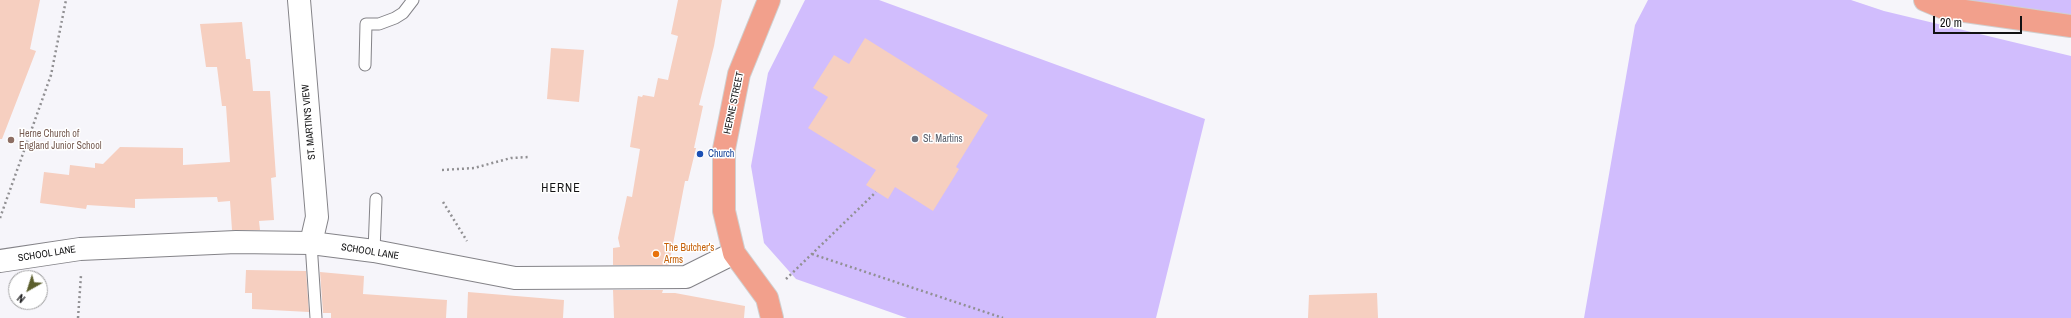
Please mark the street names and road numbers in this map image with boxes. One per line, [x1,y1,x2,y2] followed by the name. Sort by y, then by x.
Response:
[722,71,746,135] street label: HERNE STREET
[300,84,318,160] street label: ST. MARTIN'S VIEW
[340,242,400,262] street label: SCHOOL LANE
[17,244,77,264] street label: SCHOOL LANE

